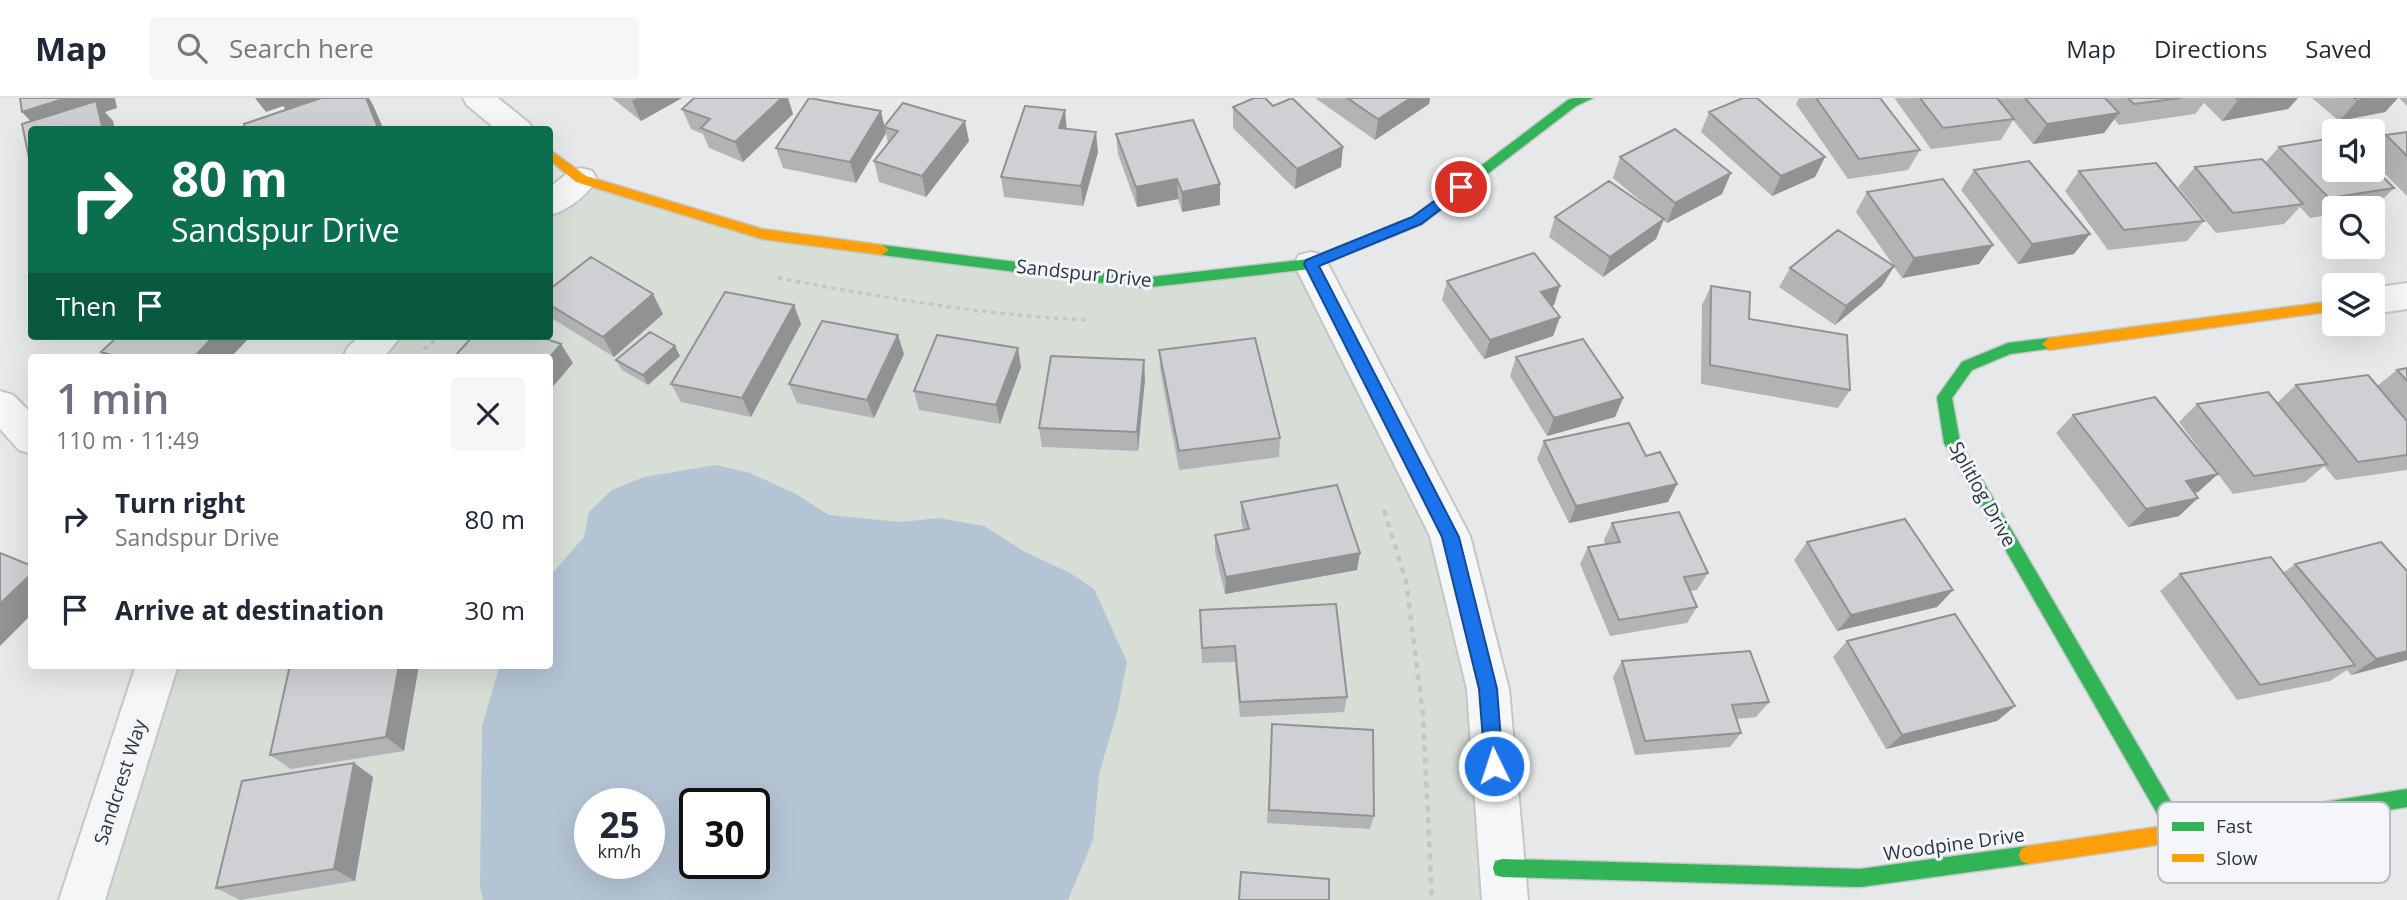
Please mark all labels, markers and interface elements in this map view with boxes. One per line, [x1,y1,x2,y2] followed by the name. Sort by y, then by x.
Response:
[149,17,639,80] search box
[35,26,107,71] text: Map
[173,29,211,67] icon: search
[229,30,374,66] text: Search here
[2066,32,2116,65] text: Map
[2154,32,2267,65] text: Directions
[2305,32,2372,65] text: Saved
[2322,119,2385,336] map controls
[2322,119,2385,182] button: sound
[171,145,288,211] text: 80 m
[56,154,147,245] icon: right
[1431,157,1491,217] pin
[1442,168,1480,206] icon: arrive
[2322,196,2385,259] button: search
[171,208,400,251] text: Sandspur Drive
[1015,253,1153,293] street label: Sandspur Drive
[2322,273,2385,336] button: layers
[131,287,169,325] icon: arrive
[56,288,117,324] text: Then
[56,369,169,426] text: 1 min
[451,377,525,451] button: close
[56,424,199,456] text: 110 m · 11:49
[1943,437,2023,551] street label: Splitlog Drive
[115,485,246,521] text: Turn right
[56,500,94,538] icon: right
[464,501,525,537] text: 80 m
[115,521,279,553] text: Sandspur Drive
[56,591,94,629] icon: arrive
[115,592,384,628] text: Arrive at destination
[464,592,525,628] text: 30 m
[88,716,153,848] street label: Sandcrest Way
[1457,729,1531,803] position arrow
[679,788,770,879] speed limit sign: 30
[599,801,640,848] text: 25
[2158,802,2390,883] legend
[2216,813,2252,839] text: Fast
[1882,821,2026,867] street label: Woodpine Drive
[598,839,641,863] text: km/h
[2216,845,2258,871] text: Slow

